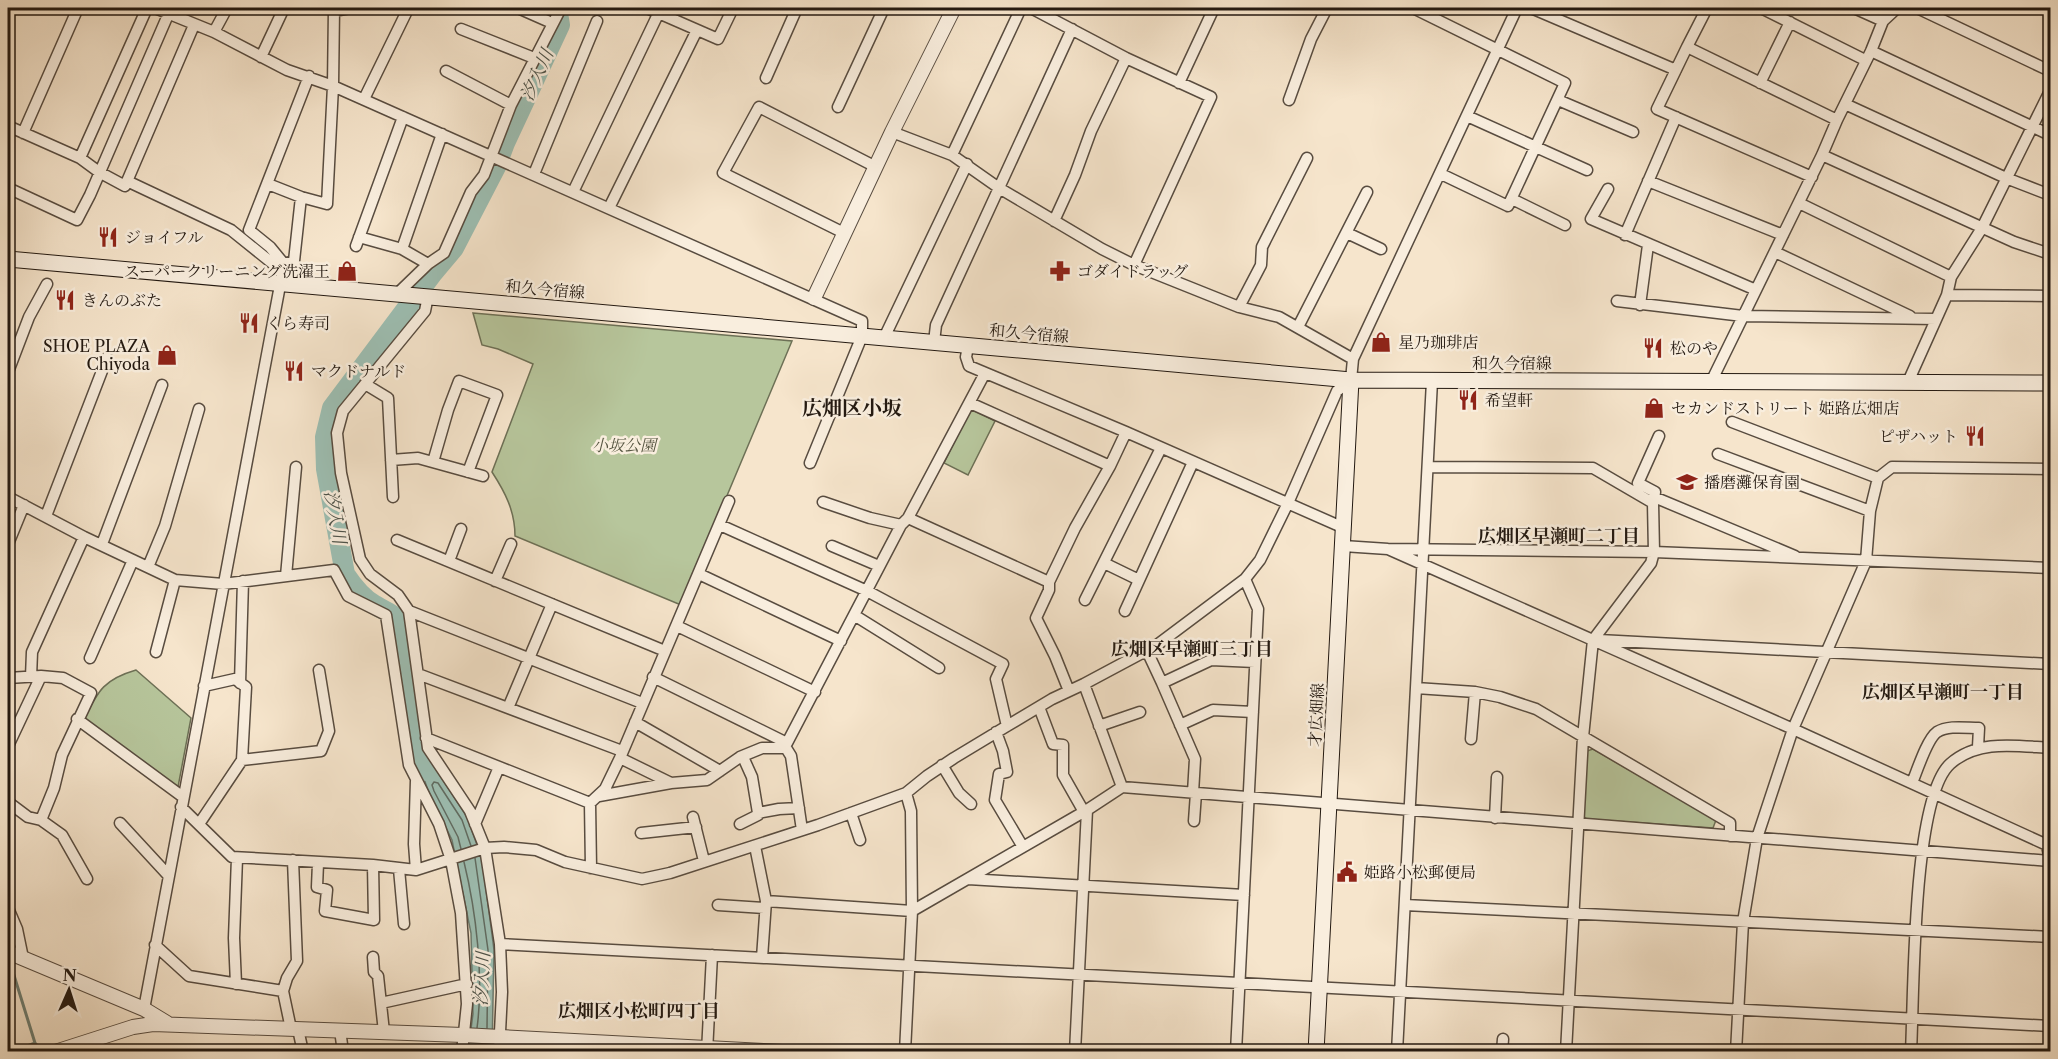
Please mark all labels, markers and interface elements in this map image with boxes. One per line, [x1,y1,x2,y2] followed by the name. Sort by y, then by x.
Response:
[516,44,559,104] water label: 汐入川
[96,225,120,249] restaurant icon: ジョイフル
[125,227,204,247] place label: ジョイフル
[335,259,359,283] shop icon: スーパークリーニング洗濯王
[1048,259,1072,283] pharmacy icon: ゴダイドラッグ
[124,261,330,281] place label: スーパークリーニング洗濯王
[1077,261,1188,281] place label: ゴダイドラッグ
[504,276,586,302] street label: 和久今宿線
[53,288,77,312] restaurant icon: きんのぶた
[82,290,162,310] place label: きんのぶた
[237,311,261,335] restaurant icon: くら寿司
[266,313,330,333] place label: くら寿司
[988,320,1070,346] street label: 和久今宿線
[1369,330,1393,354] shop icon: 星乃珈琲店
[1398,332,1478,352] place label: 星乃珈琲店
[43,336,151,374] place label: SHOE PLAZA Chiyoda
[1641,336,1665,360] restaurant icon: 松のや
[1670,338,1718,358] place label: 松のや
[155,343,179,367] shop icon: SHOE PLAZA Chiyoda
[1472,353,1552,373] street label: 和久今宿線
[282,359,306,383] restaurant icon: マクドナルド
[311,361,406,381] place label: マクドナルド
[1456,388,1480,412] restaurant icon: 希望軒
[1485,390,1533,410] place label: 希望軒
[802,396,902,420] district label: 広畑区小坂
[1642,396,1666,420] shop icon: セカンドストリート 姫路広畑店
[1671,398,1899,418] place label: セカンドストリート 姫路広畑店
[1963,424,1987,448] restaurant icon: ピザハット
[1879,426,1958,446] place label: ピザハット
[592,435,659,455] park label: 小坂公園
[1675,470,1699,494] school or university icon: 播磨灘保育園
[1704,472,1800,492] place label: 播磨灘保育園
[319,489,351,547] water label: 汐入川
[1478,525,1640,547] district label: 広畑区早瀬町二丁目
[1111,638,1273,660] district label: 広畑区早瀬町三丁目
[1862,681,2024,703] district label: 広畑区早瀬町一丁目
[1304,683,1328,747] street label: 才広畑線
[1335,860,1359,884] public building icon: 姫路小松郵便局
[1364,862,1476,882] place label: 姫路小松郵便局
[470,949,495,1007] water label: 汐入川
[39,960,99,1020] north arrow
[62,965,77,985] text: N
[558,1000,720,1022] district label: 広畑区小松町四丁目

